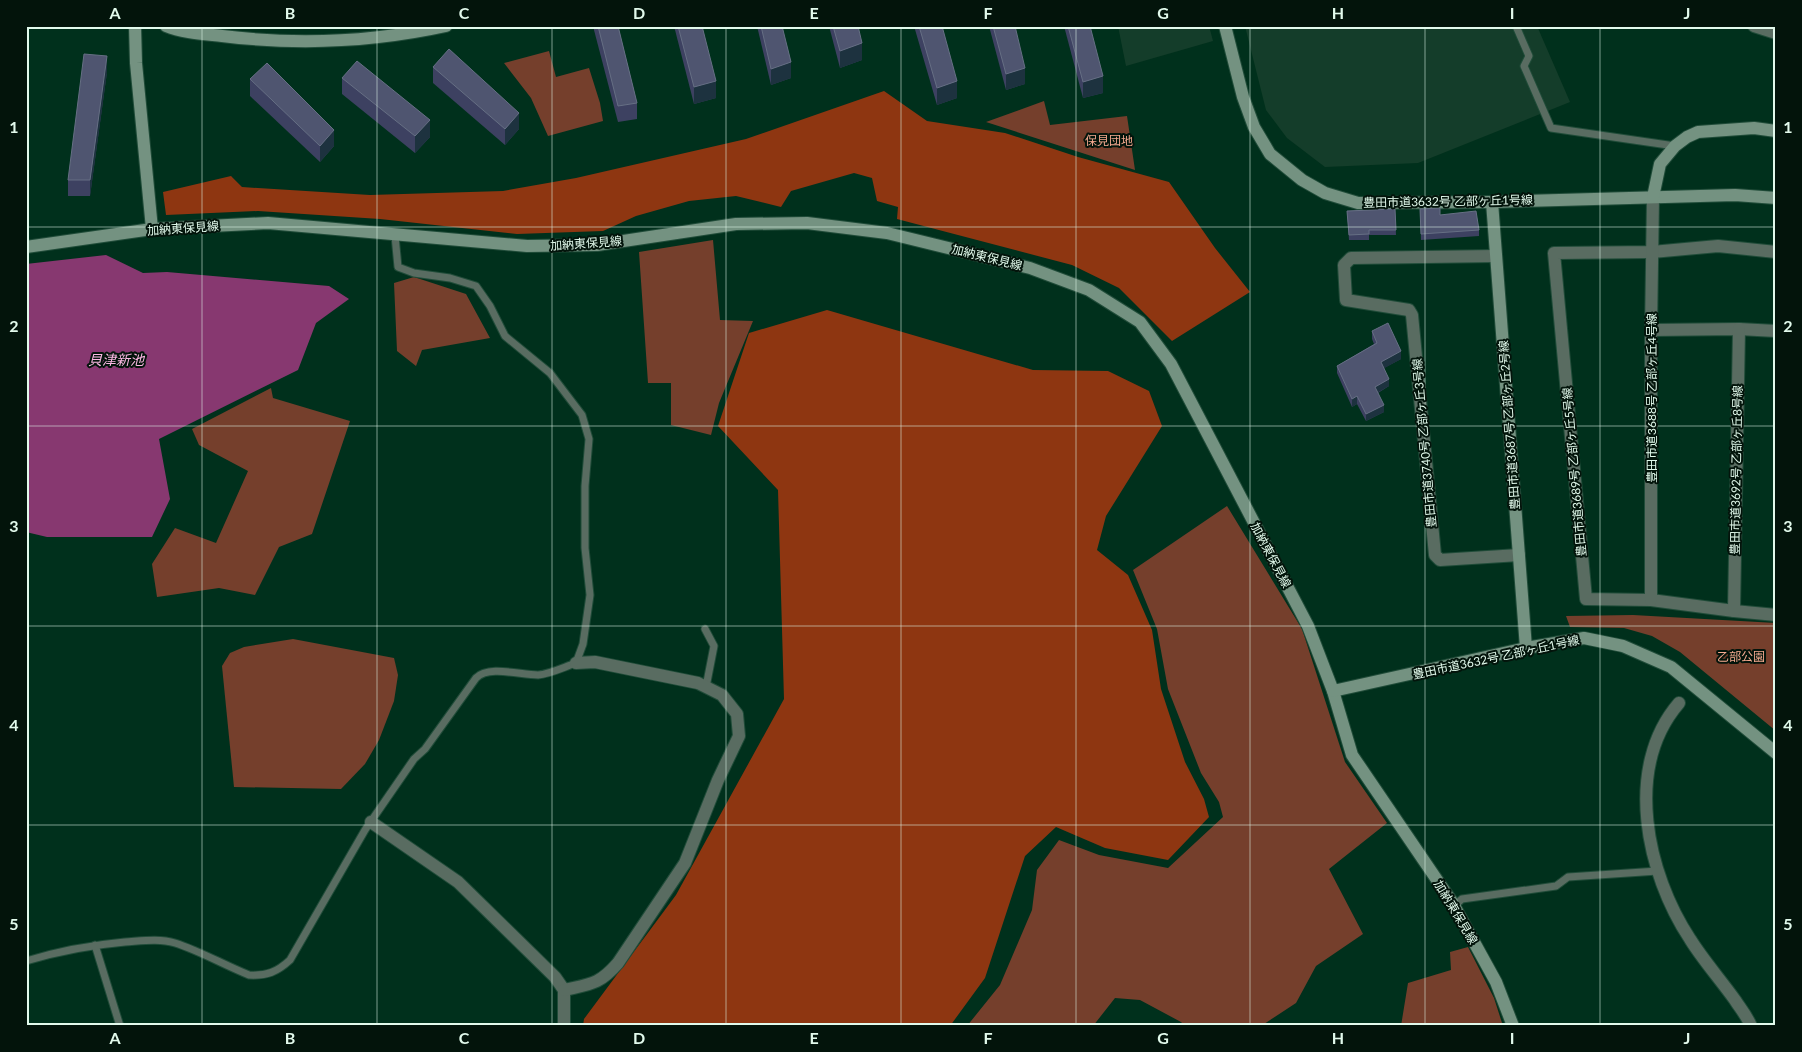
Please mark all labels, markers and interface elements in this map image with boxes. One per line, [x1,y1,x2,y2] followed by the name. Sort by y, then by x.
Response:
[108,3,121,22] text: A
[285,3,295,22] text: B
[459,3,470,22] text: C
[633,3,645,22] text: D
[809,3,819,22] text: E
[983,3,993,22] text: F
[1157,3,1169,22] text: G
[1332,3,1344,22] text: H
[1510,3,1514,22] text: I
[1684,3,1690,22] text: J
[9,117,19,136] text: 1
[1783,117,1793,136] text: 1
[1085,133,1133,148] park label: 保見団地
[1363,192,1533,210] street label: 豊田市道3632号 乙部ヶ丘1号線
[147,218,219,238] street label: 加納東保見線
[550,233,622,253] street label: 加納東保見線
[950,241,1024,273] street label: 加納東保見線
[1644,313,1659,483] street label: 豊田市道3688号 乙部ヶ丘4号線
[9,316,19,335] text: 2
[1783,316,1793,335] text: 2
[1496,340,1522,510] street label: 豊田市道3687号 乙部ヶ丘2号線
[88,351,146,368] water label: 貝津新池
[1409,358,1439,528] street label: 豊田市道3740号 乙部ヶ丘3号線
[1727,385,1745,555] street label: 豊田市道3692号 乙部ヶ丘8号線
[1559,387,1589,557] street label: 豊田市道3689号 乙部ヶ丘5号線
[9,516,19,535] text: 3
[1783,516,1793,535] text: 3
[1247,520,1295,590] street label: 加納東保見線
[1411,632,1581,682] street label: 豊田市道3632号 乙部ヶ丘1号線
[1717,649,1765,664] park label: 乙部公園
[9,715,19,734] text: 4
[1783,715,1793,734] text: 4
[1431,877,1481,947] street label: 加納東保見線
[9,914,19,933] text: 5
[1783,914,1793,933] text: 5
[108,1028,121,1047] text: A
[285,1028,295,1047] text: B
[459,1028,470,1047] text: C
[633,1028,645,1047] text: D
[809,1028,819,1047] text: E
[983,1028,993,1047] text: F
[1157,1028,1169,1047] text: G
[1332,1028,1344,1047] text: H
[1510,1028,1514,1047] text: I
[1684,1028,1690,1047] text: J

